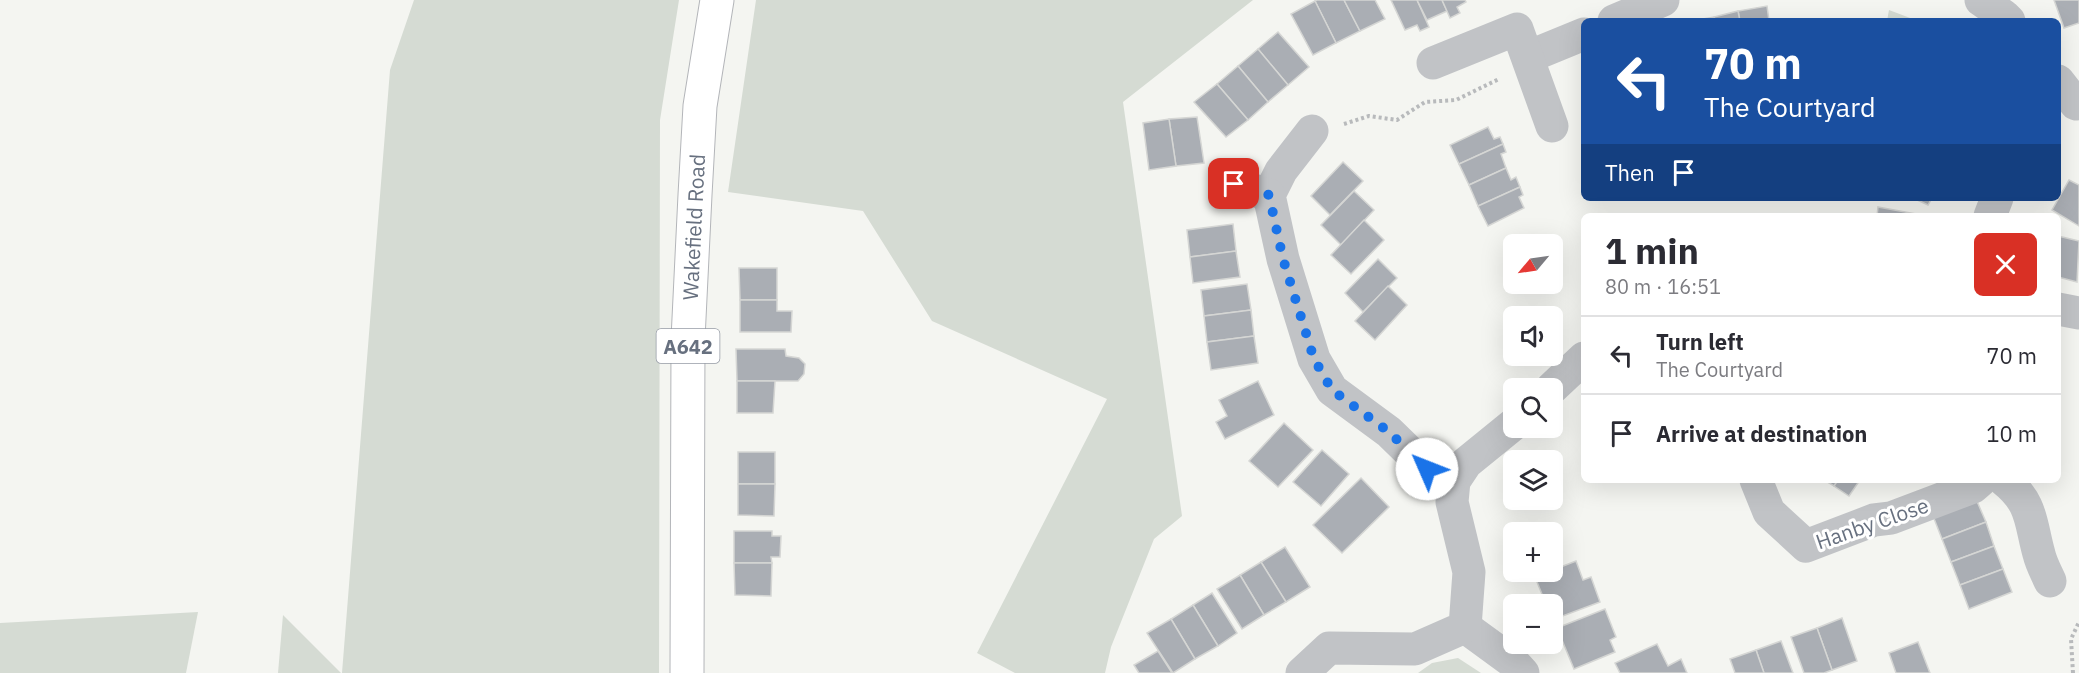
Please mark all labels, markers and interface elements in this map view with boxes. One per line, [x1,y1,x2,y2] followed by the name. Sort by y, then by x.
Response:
[1704,36,1802,91] text: 70 m
[1605,42,1683,120] icon: left
[1704,89,1876,124] text: The Courtyard
[676,153,711,301] street label: Wakefield Road
[1667,156,1700,189] icon: arrive
[1208,158,1259,209] pin
[1605,158,1655,187] text: Then
[1217,167,1250,200] icon: arrive
[1605,227,1699,274] text: 1 min
[1974,233,2037,296] button: close
[1503,234,1563,294] north arrow
[1503,234,1563,654] map controls
[1605,273,1721,300] text: 80 m · 16:51
[1503,306,1563,366] button: sound
[1656,327,1744,356] text: Turn left
[656,329,720,363] road number: A642
[1605,339,1638,372] icon: left
[1986,341,2037,370] text: 70 m
[1656,356,1783,383] text: The Courtyard
[1503,378,1563,438] button: search
[1605,417,1638,450] icon: arrive
[1656,419,1867,448] text: Arrive at destination
[1986,419,2037,448] text: 10 m
[1395,437,1459,501] position arrow
[1503,450,1563,510] button: layers
[1812,491,1932,555] street label: Hanby Close
[1503,522,1563,582] button: +
[1503,594,1563,654] button: −

